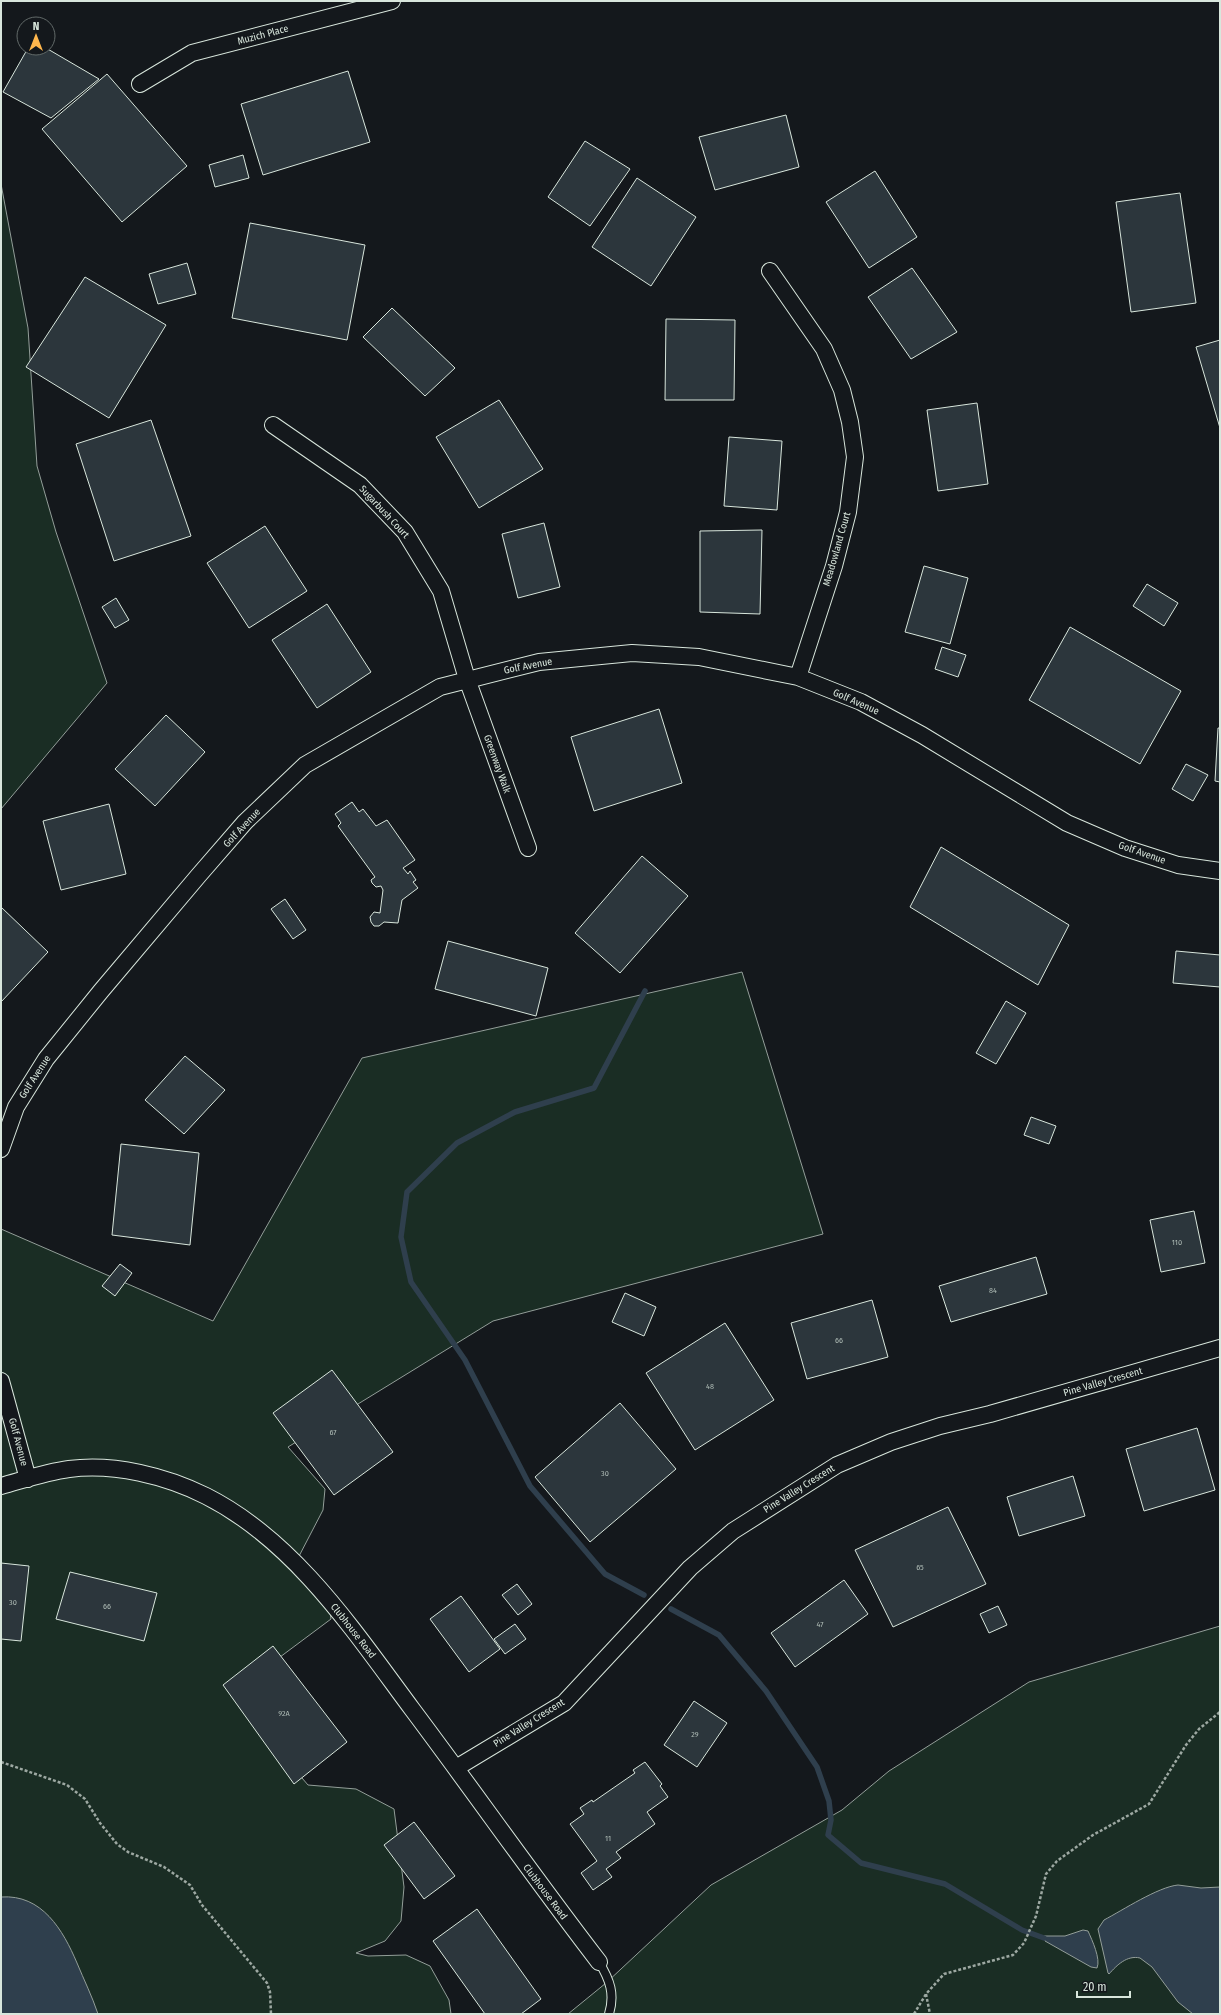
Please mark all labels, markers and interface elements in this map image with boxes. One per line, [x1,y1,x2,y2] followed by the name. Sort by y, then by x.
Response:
[16,16,56,56] north arrow
[33,20,39,33] text: N
[236,22,290,48] street label: Muzich Place
[357,483,412,541] street label: Sugarbush Court
[821,510,854,587] street label: Meadowland Court
[503,655,553,677] street label: Golf Avenue
[831,687,881,717] street label: Golf Avenue
[481,733,513,795] street label: Greenway Walk
[221,806,263,850] street label: Golf Avenue
[1117,839,1167,867] street label: Golf Avenue
[17,1053,53,1101] street label: Golf Avenue
[1172,1238,1182,1247] house number: 110
[989,1286,997,1295] house number: 84
[835,1336,843,1345] house number: 66
[1062,1365,1145,1399] street label: Pine Valley Crescent
[706,1382,714,1391] house number: 48
[6,1417,30,1467] street label: Golf Avenue
[329,1428,337,1437] house number: 67
[761,1462,837,1516] street label: Pine Valley Crescent
[601,1469,609,1478] house number: 30
[916,1563,924,1572] house number: 65
[9,1598,17,1607] house number: 30
[328,1601,378,1661] street label: Clubhouse Road
[103,1602,111,1611] house number: 66
[817,1620,824,1629] house number: 47
[491,1696,567,1750] street label: Pine Valley Crescent
[278,1709,291,1718] house number: 92A
[691,1730,699,1739] house number: 29
[605,1834,611,1843] house number: 11
[520,1862,570,1922] street label: Clubhouse Road
[1077,1973,1130,1999] scale bar
[1083,1980,1107,1994] text: 20 m

